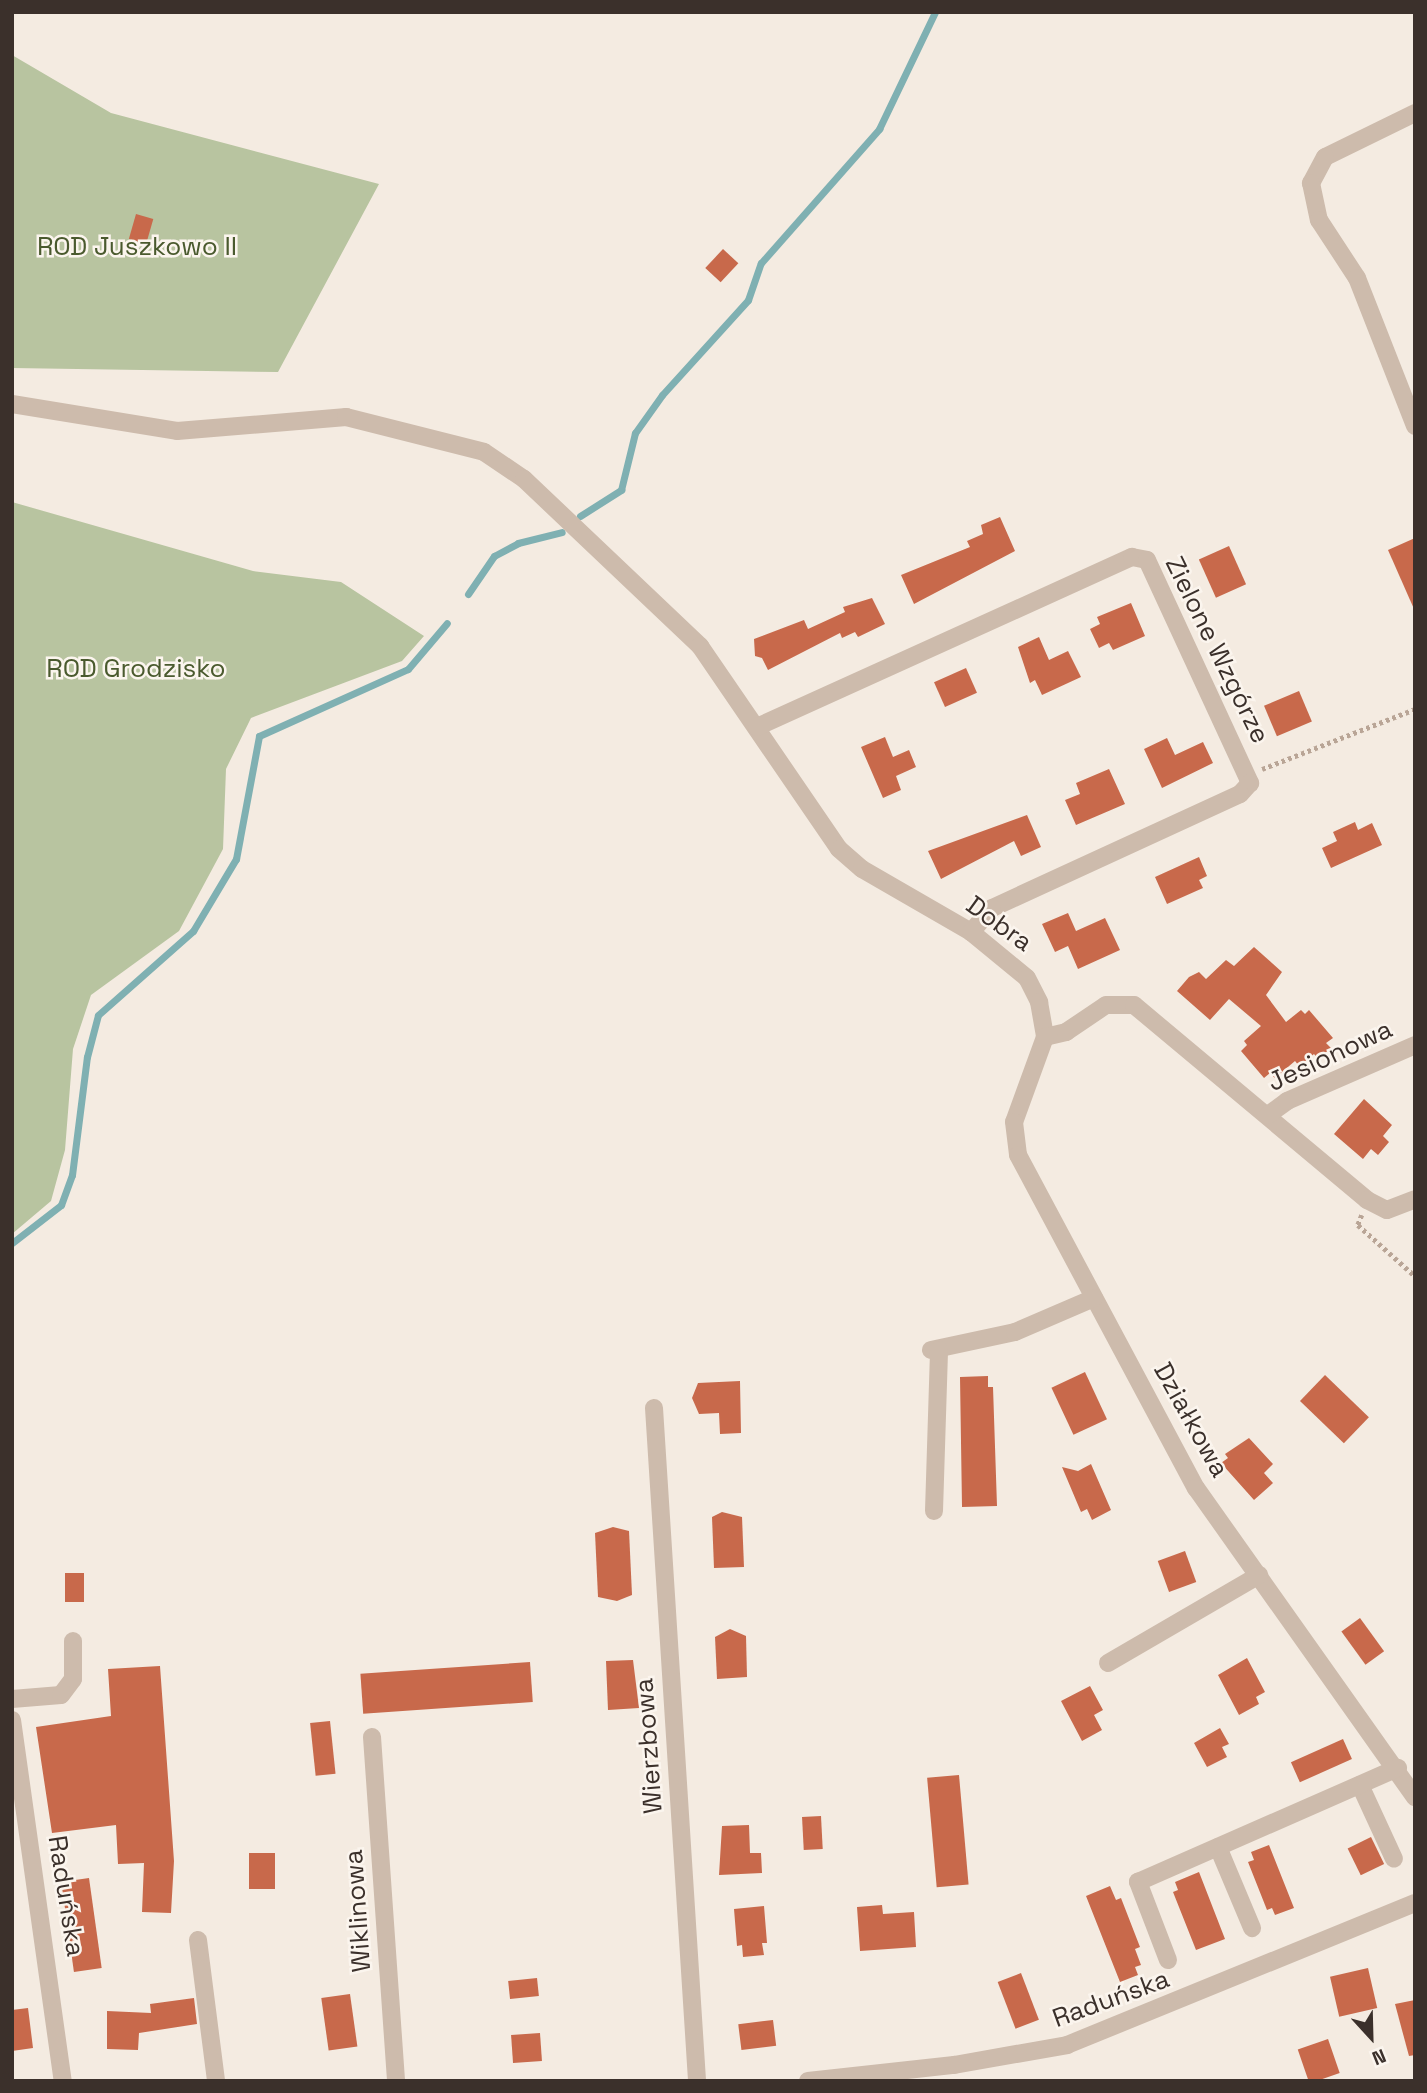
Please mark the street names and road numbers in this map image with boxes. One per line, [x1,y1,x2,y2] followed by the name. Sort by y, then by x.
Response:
[1158,551,1276,749] street label: Zielone Wzgórze
[960,890,1038,958] street label: Dobra
[1263,1014,1397,1098] street label: Jesionowa
[1147,1357,1235,1483] street label: Działkowa
[629,1677,669,1815] street label: Wierzbowa
[41,1833,91,1959] street label: Raduńska
[338,1848,378,1974] street label: Wiklinowa
[1048,1963,1174,2035] street label: Raduńska

